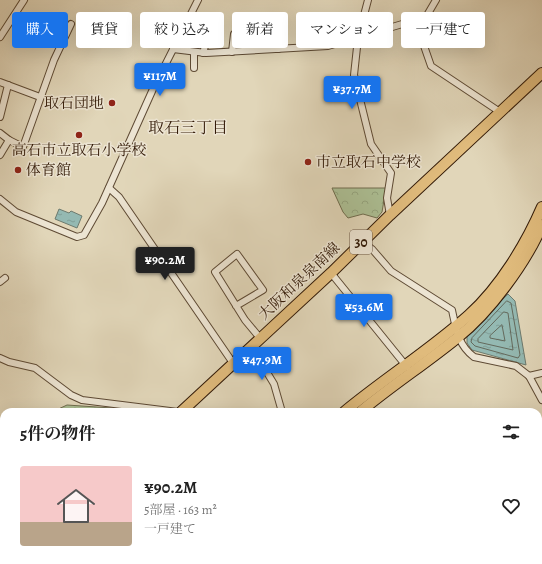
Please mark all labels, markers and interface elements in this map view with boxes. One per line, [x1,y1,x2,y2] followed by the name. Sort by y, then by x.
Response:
[12,12,68,48] chip: 購入
[76,12,132,48] chip: 賃貸
[140,12,224,48] chip: 絞り込み
[232,12,288,48] chip: 新着
[296,12,393,48] chip: マンション
[401,12,485,48] chip: 一戸建て
[132,63,188,97] pin: ¥117M
[143,67,177,84] text: ¥117M
[319,76,385,110] pin: ¥37.7M
[333,80,371,97] text: ¥37.7M
[44,93,104,113] place label: 取石団地
[107,98,117,108] marker: 取石団地
[148,117,228,139] district label: 取石三丁目
[74,130,84,140] marker: 高石市立取石小学校
[11,140,147,160] place label: 高石市立取石小学校
[316,152,421,172] place label: 市立取石中学校
[303,157,313,167] marker: 市立取石中学校
[26,160,71,180] place label: 体育館
[13,165,23,175] marker: 体育館
[350,230,372,254] road number: 30
[254,238,344,324] street label: 大阪和泉泉南線
[132,247,198,281] pin: ¥90.2M
[145,251,185,268] text: ¥90.2M
[331,294,397,328] pin: ¥53.6M
[344,298,384,315] text: ¥53.6M
[229,347,295,381] pin: ¥47.9M
[242,351,282,368] text: ¥47.9M
[500,421,522,443] icon: filters
[20,422,95,445] text: 5件の物件
[144,476,197,499] text: ¥90.2M
[52,482,100,530] icon: home
[500,495,522,517] icon: heart
[144,501,217,518] text: 5部屋 · 163 m²
[144,520,196,537] text: 一戸建て

